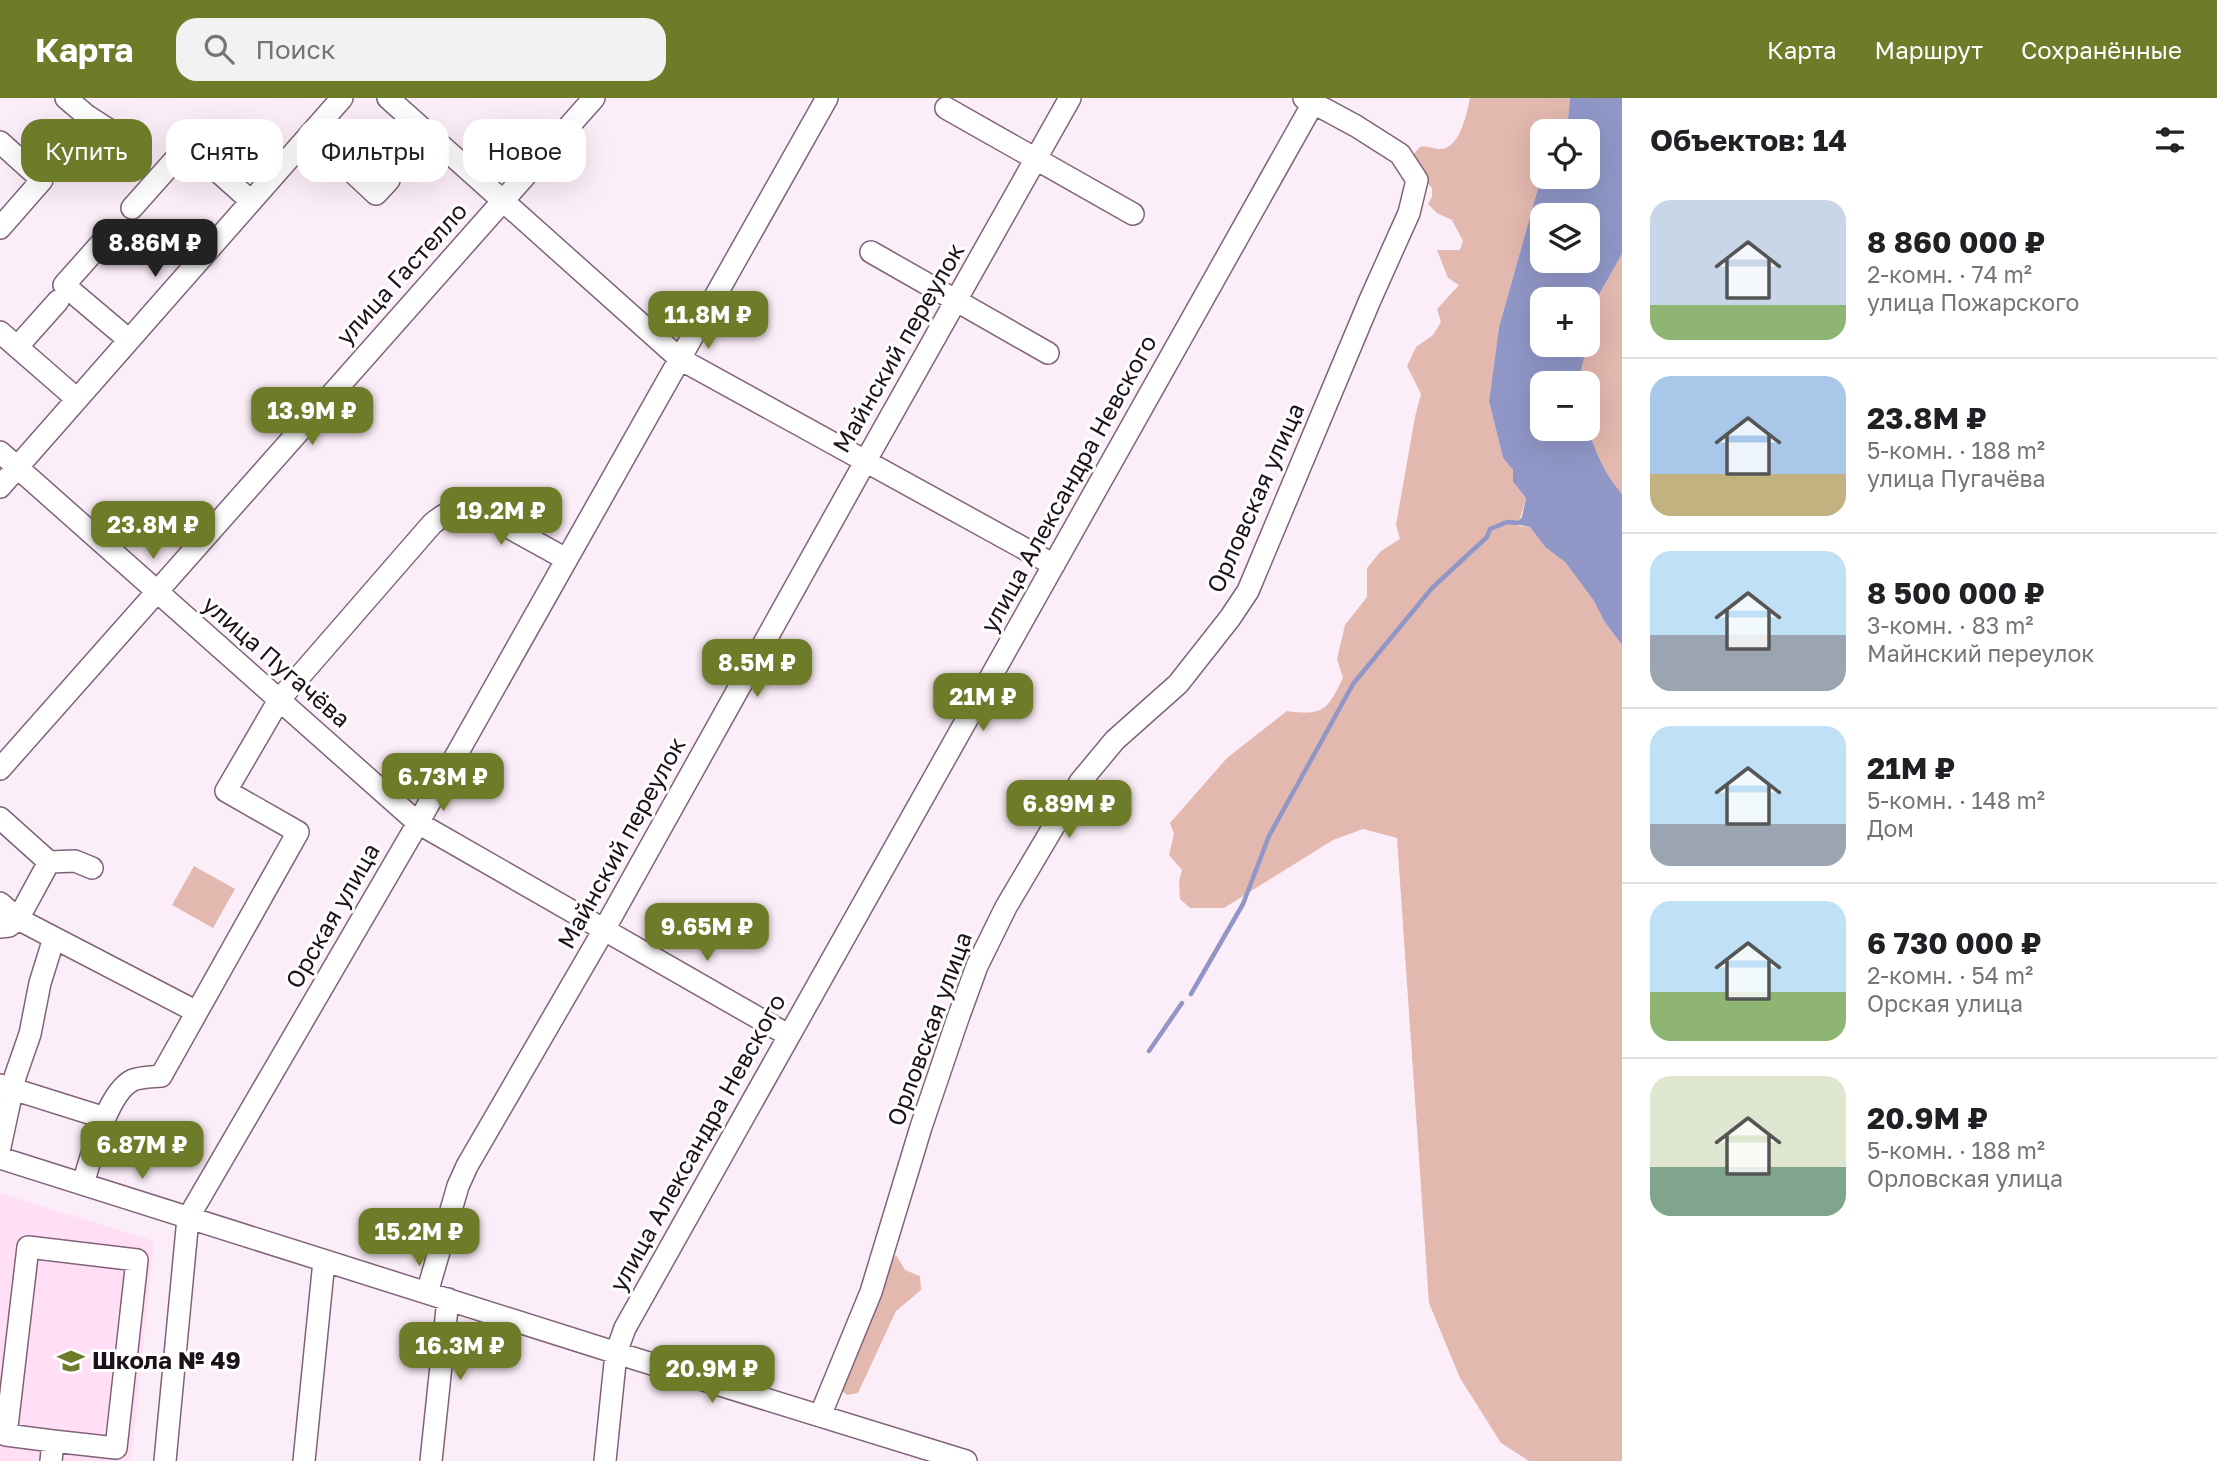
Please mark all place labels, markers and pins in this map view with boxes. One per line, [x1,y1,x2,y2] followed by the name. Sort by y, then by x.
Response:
[90,220,220,279] pin: 8.86M ₽
[643,292,773,351] pin: 11.8M ₽
[247,388,377,447] pin: 13.9M ₽
[436,488,566,547] pin: 19.2M ₽
[88,502,218,561] pin: 23.8M ₽
[700,640,814,699] pin: 8.5M ₽
[934,674,1032,733] pin: 21M ₽
[378,754,508,813] pin: 6.73M ₽
[1004,780,1134,840] pin: 6.89M ₽
[642,904,772,963] pin: 9.65M ₽
[77,1122,207,1181] pin: 6.87M ₽
[354,1208,484,1268] pin: 15.2M ₽
[395,1322,525,1382] pin: 16.3M ₽
[92,1345,241,1374] place label: Школа № 49
[56,1346,86,1376] school or university icon: Школа № 49
[647,1346,777,1405] pin: 20.9M ₽

